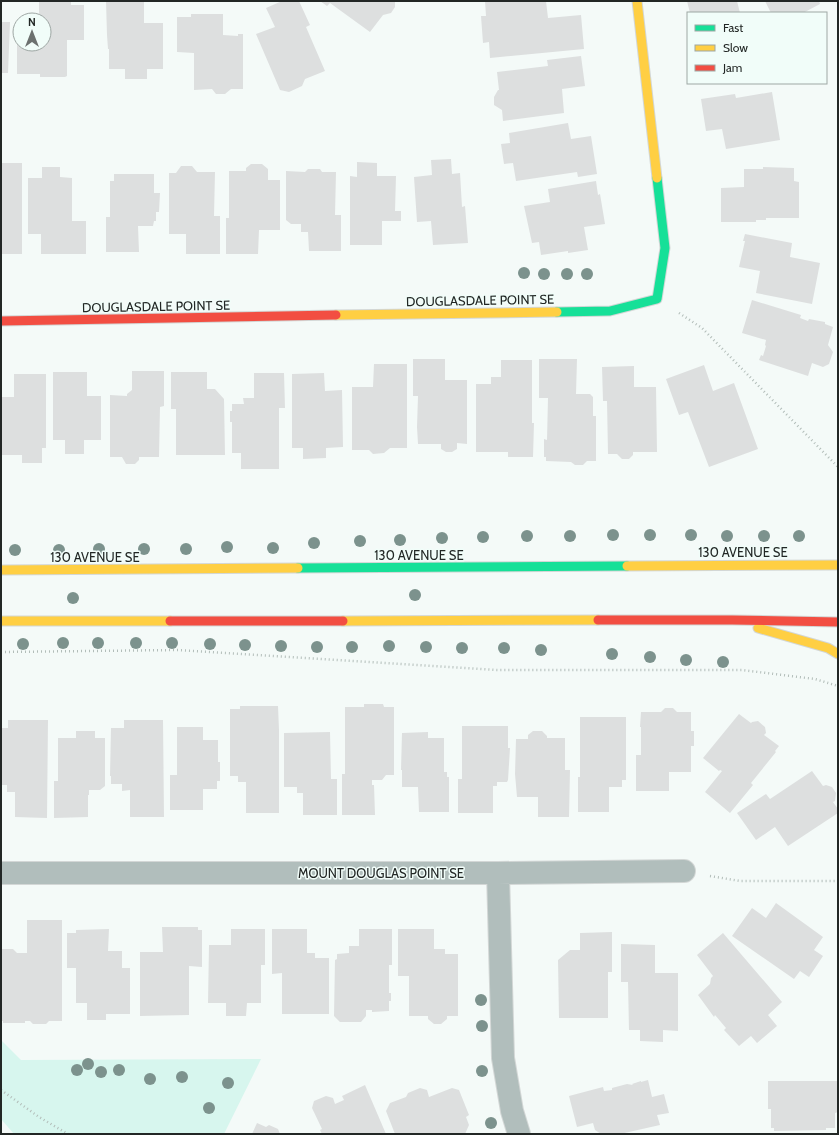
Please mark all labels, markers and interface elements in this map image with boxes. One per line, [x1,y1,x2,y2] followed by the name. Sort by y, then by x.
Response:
[12,12,52,52] north arrow
[687,12,827,84] legend
[28,15,36,29] text: N
[723,20,743,35] text: Fast
[723,40,748,55] text: Slow
[722,60,742,75] text: Jam
[406,291,554,309] street label: DOUGLASDALE POINT SE
[82,297,230,315] street label: DOUGLASDALE POINT SE
[698,544,788,560] street label: 130 AVENUE SE
[374,547,464,563] street label: 130 AVENUE SE
[50,549,140,565] street label: 130 AVENUE SE
[298,865,464,881] street label: MOUNT DOUGLAS POINT SE

